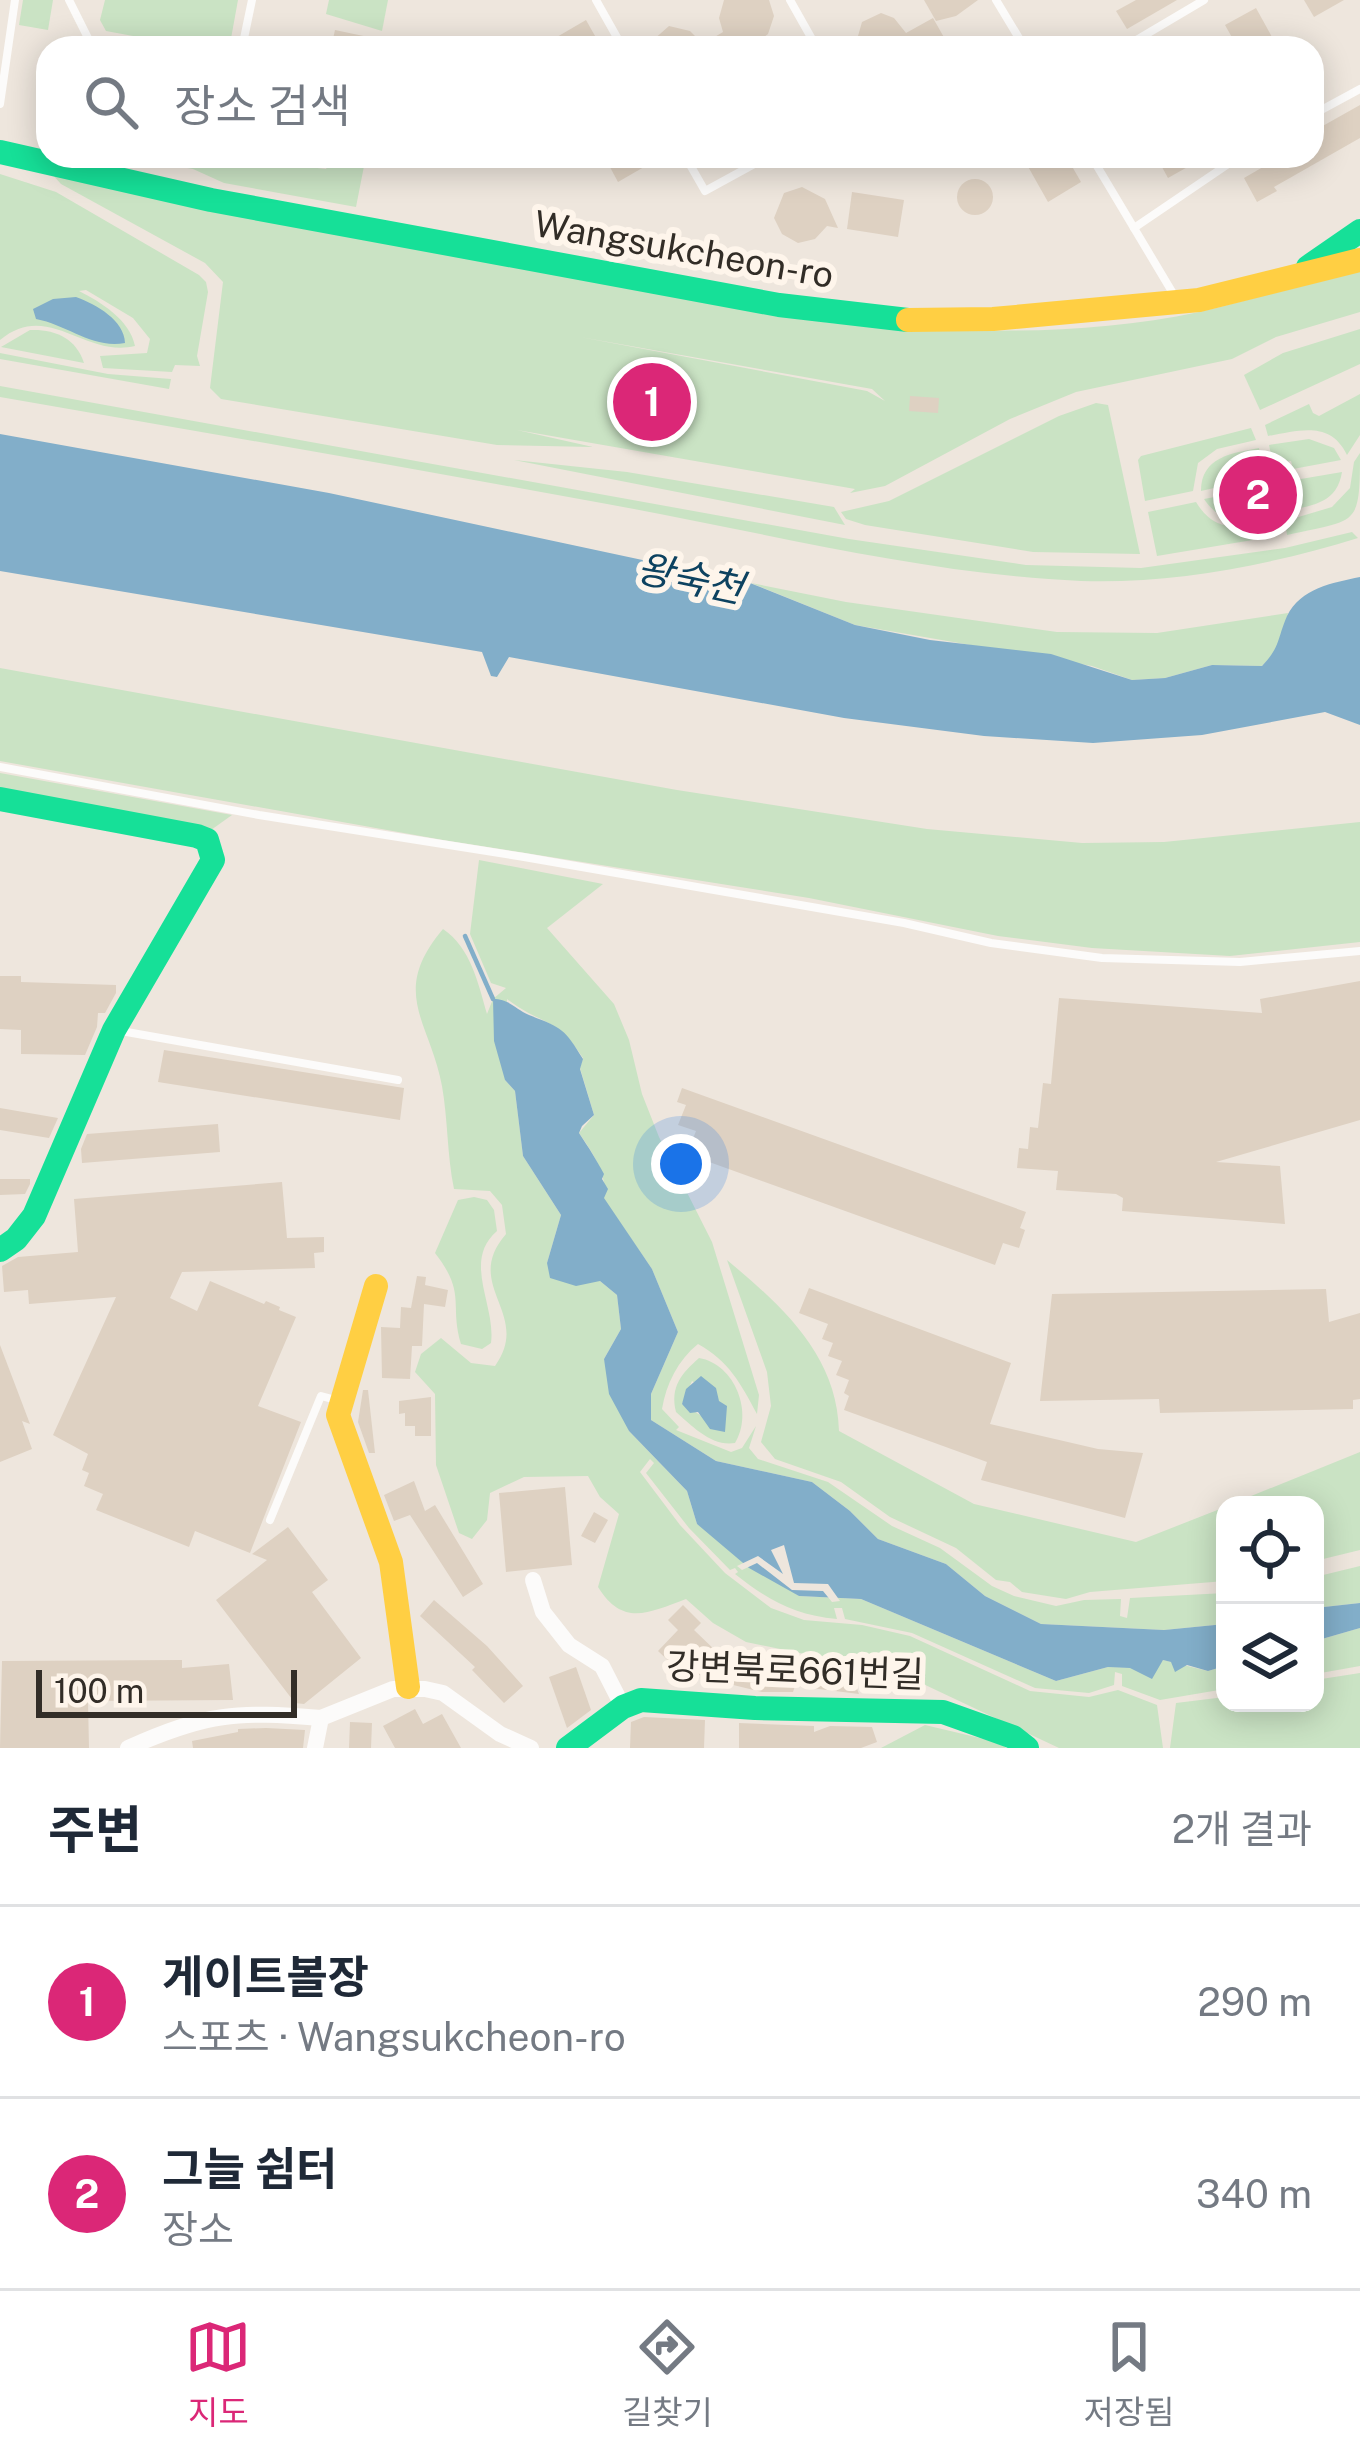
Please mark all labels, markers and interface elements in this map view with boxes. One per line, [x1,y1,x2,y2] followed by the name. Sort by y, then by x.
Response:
[36,36,1324,168] search box
[78,69,144,135] icon: search
[174,79,351,132] text: 장소 검색
[531,202,837,296] street label: Wangsukcheon-ro
[613,357,691,447] pin: 1
[1219,450,1297,540] pin: 2
[633,544,751,613] water label: 왕숙천
[651,1134,711,1194] your location
[1216,1496,1324,1712] map controls
[1216,1496,1324,1604] button: locate
[1216,1604,1324,1712] button: layers
[665,1645,925,1695] street label: 강변북로661번길
[36,1664,297,1717] scale bar
[54,1672,144,1710] text: 100 m
[48,1800,142,1859] text: 주변
[1172,1806,1312,1852] text: 2개 결과
[162,1950,369,2003] text: 게이트볼장
[79,1979,95,2025] text: 1
[1198,1979,1312,2025] text: 290 m
[162,2014,626,2060] text: 스포츠 · Wangsukcheon-ro
[162,2142,338,2195] text: 그늘 쉼터
[75,2171,99,2217] text: 2
[1196,2171,1312,2217] text: 340 m
[162,2206,234,2252] text: 장소
[185,2314,251,2434] tab: 지도
[622,2314,713,2434] tab: 길찾기
[1084,2314,1175,2434] tab: 저장됨

